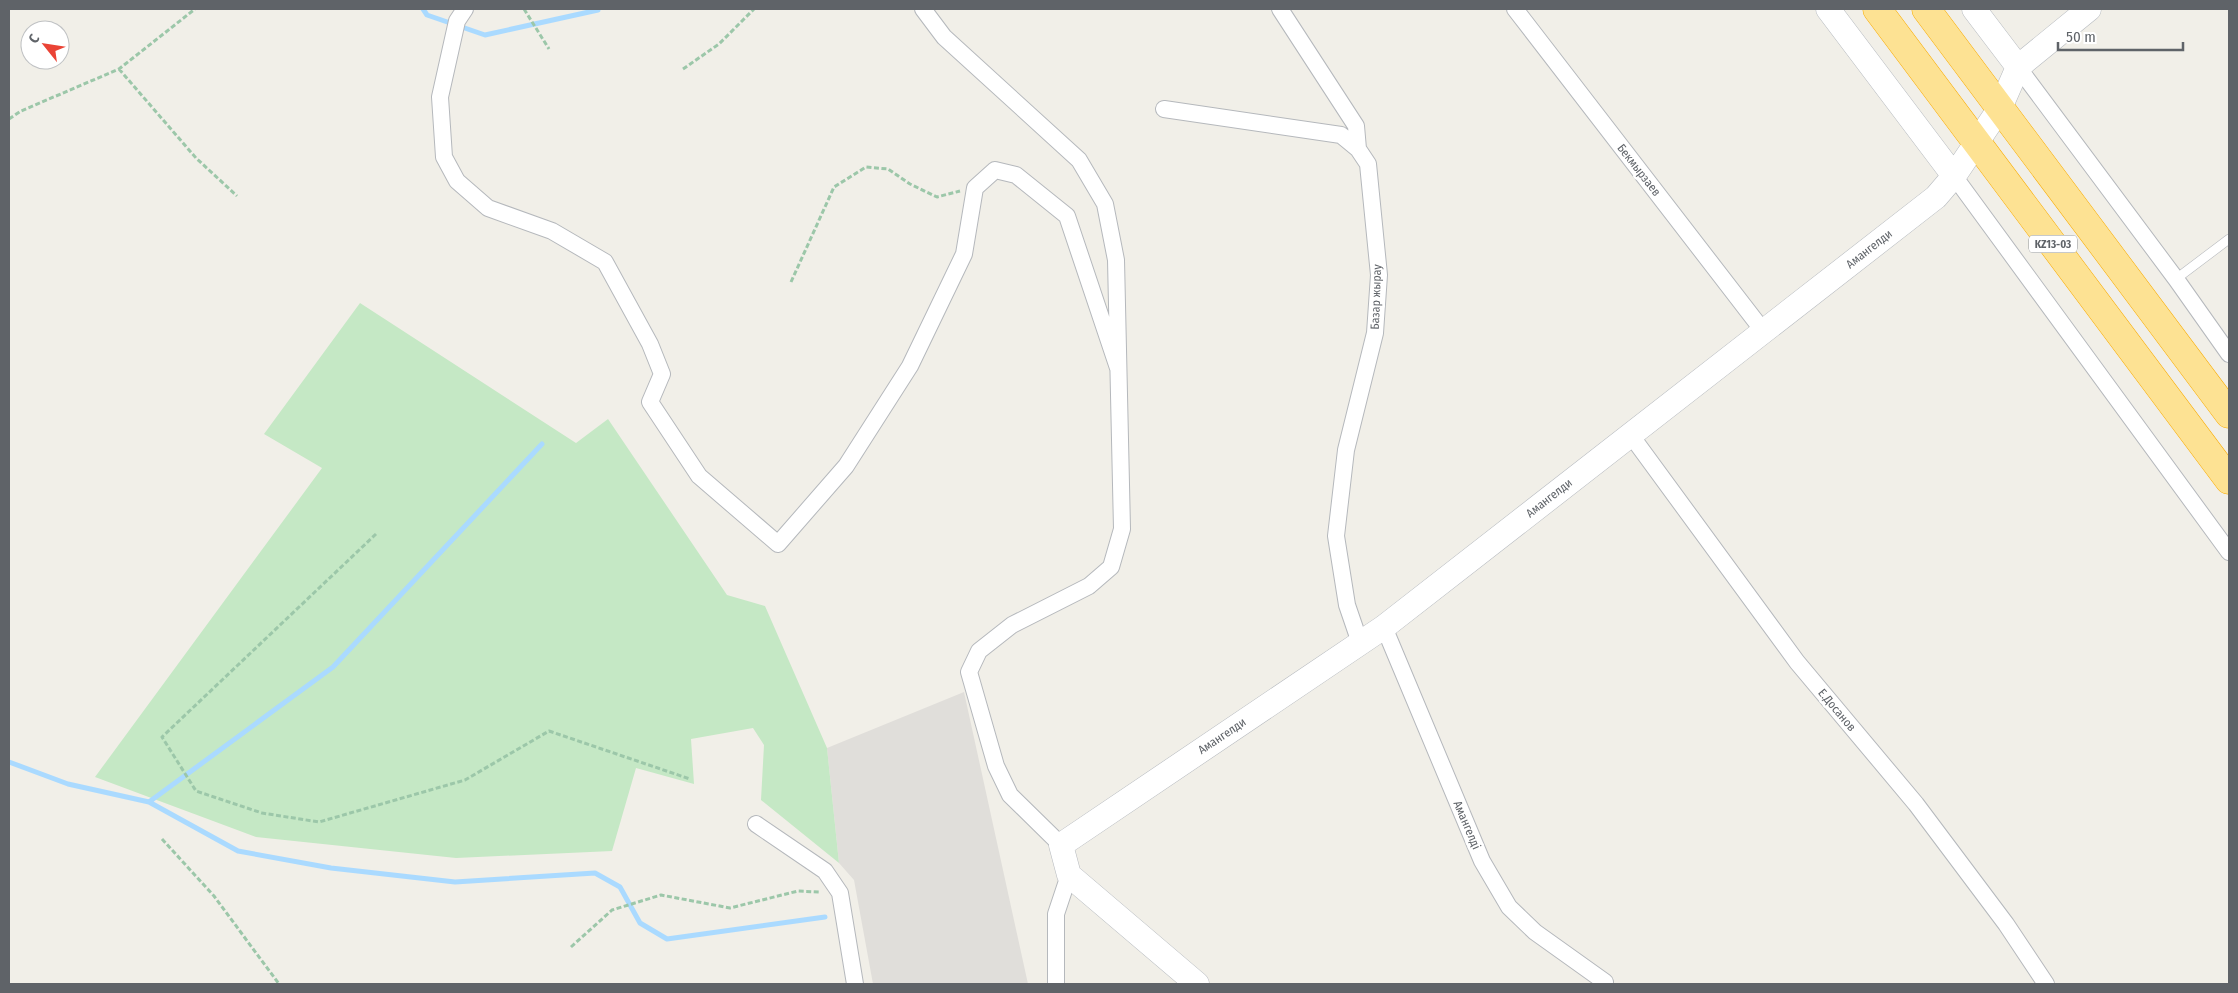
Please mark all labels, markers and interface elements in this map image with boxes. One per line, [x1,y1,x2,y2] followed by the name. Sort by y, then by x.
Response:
[20,20,70,70] north arrow
[2058,20,2183,52] scale bar
[2066,28,2096,46] text: 50 m
[25,31,44,46] text: С
[1614,141,1664,199] street label: Бекмырзаев
[1843,227,1895,271] street label: Амангелди
[2029,235,2077,252] road number: KZ13-03
[1368,263,1384,330] street label: Базар жырау
[1523,476,1575,520] street label: Амангелди
[1815,686,1859,734] street label: Е.Досанов
[1195,715,1249,757] street label: Амангелди
[1451,799,1483,851] street label: Амангелді

